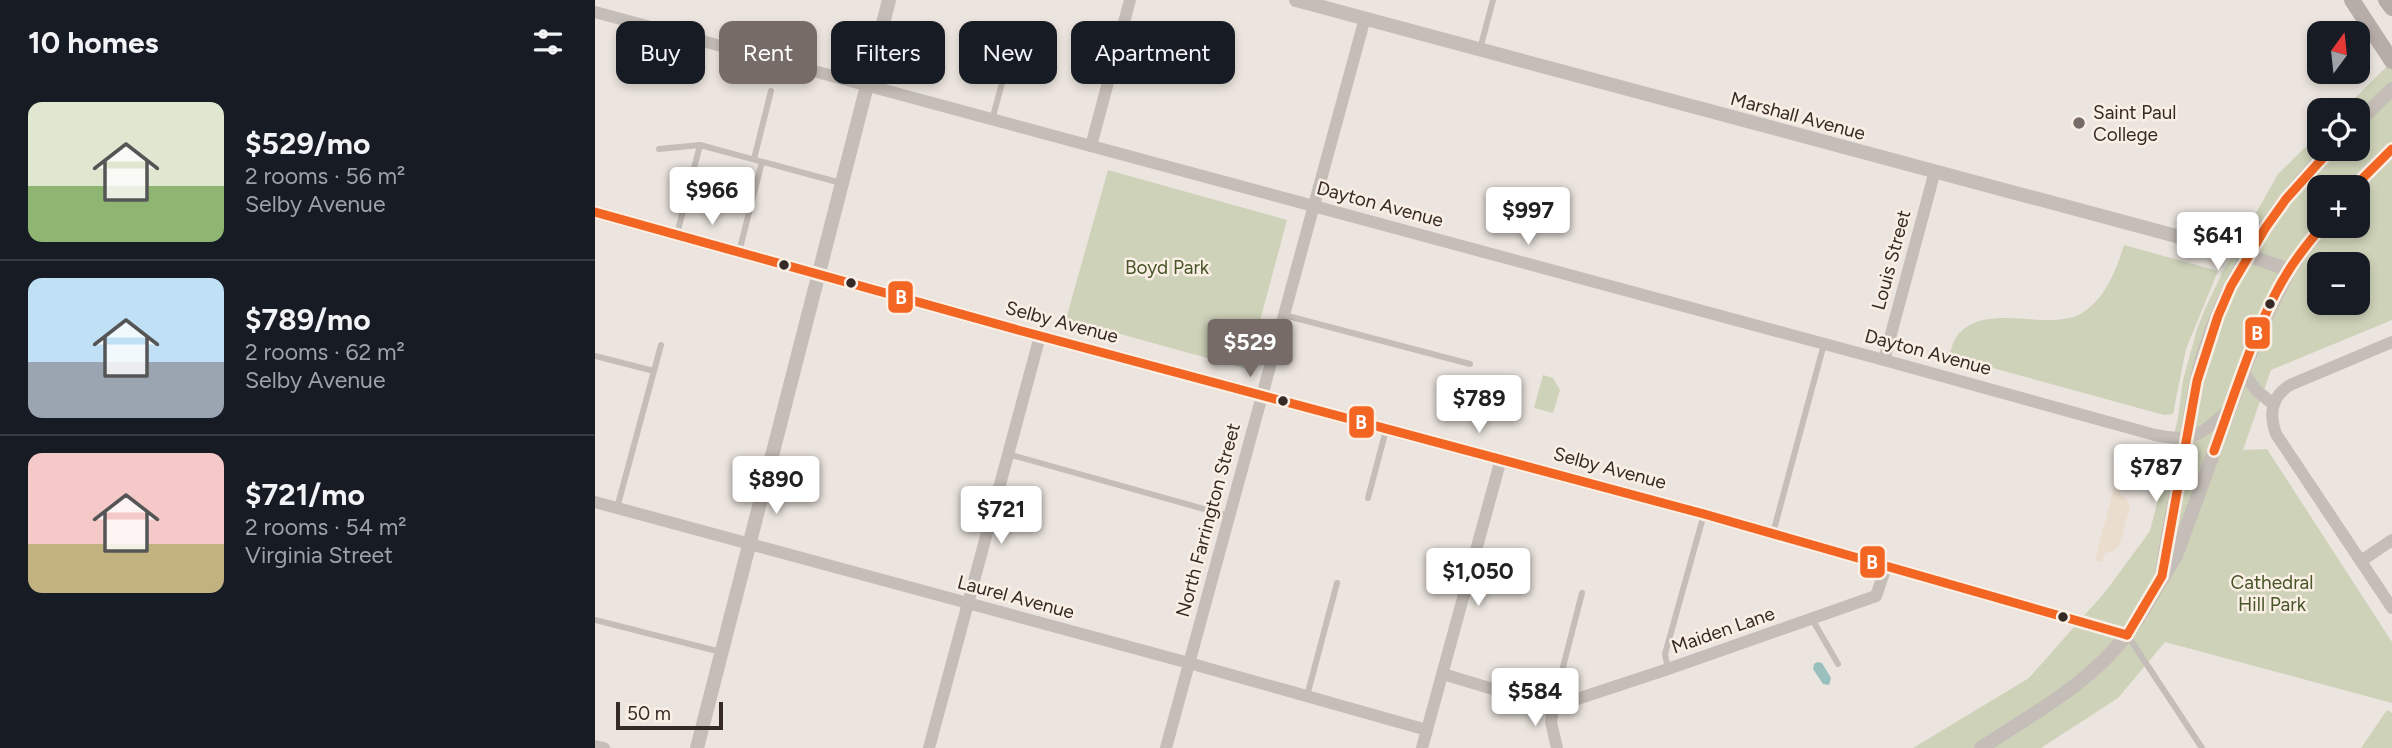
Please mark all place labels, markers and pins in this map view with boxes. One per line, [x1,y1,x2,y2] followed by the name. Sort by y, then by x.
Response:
[2093,101,2177,146] place label: Saint Paul College
[2071,115,2087,131] marker: Saint Paul College
[671,168,753,227] pin: $966
[1487,188,1569,247] pin: $997
[2177,212,2259,272] pin: $641
[777,258,791,272] unlabelled marker
[844,276,858,290] unlabelled marker
[2263,297,2277,311] unlabelled marker
[1209,320,1291,379] pin: $529
[1438,376,1520,435] pin: $789
[1276,394,1290,408] unlabelled marker
[2115,444,2197,504] pin: $787
[735,456,817,516] pin: $890
[960,486,1042,546] pin: $721
[1421,548,1535,608] pin: $1,050
[2056,610,2070,624] unlabelled marker
[1494,668,1576,728] pin: $584

